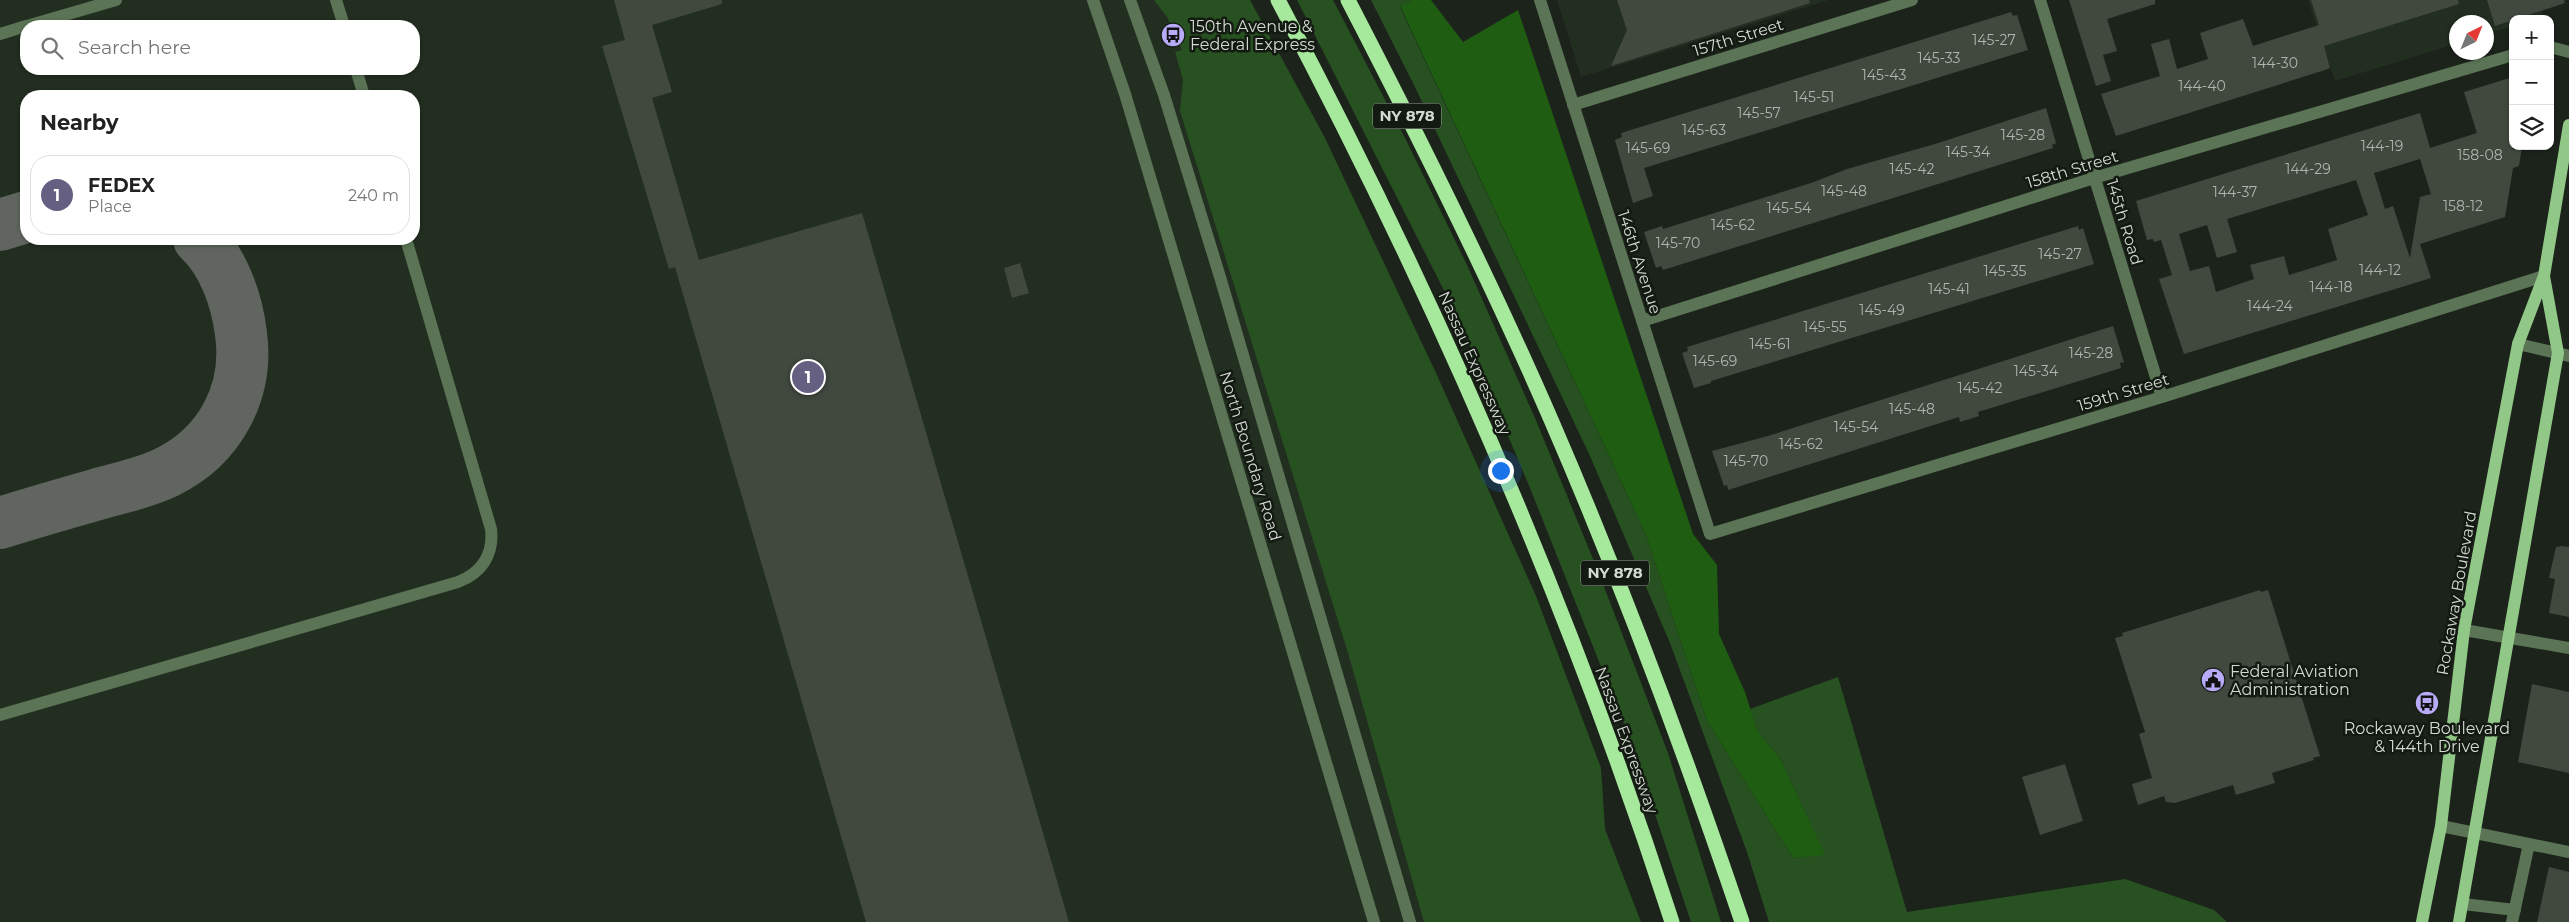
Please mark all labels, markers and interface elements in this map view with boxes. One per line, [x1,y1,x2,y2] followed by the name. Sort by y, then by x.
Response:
[1691,15,1786,60] street label: 157th Street
[2449,15,2494,60] north arrow
[2509,15,2554,150] map controls
[2509,15,2554,60] button: +
[1190,17,1315,54] place label: 150th Avenue & Federal Express
[20,20,420,75] search box
[1160,22,1186,48] bus stop icon: 150th Avenue & Federal Express
[1972,31,2016,49] house number: 145-27
[38,34,66,62] icon: search
[78,36,191,59] text: Search here
[1918,49,1961,67] house number: 145-33
[2252,54,2298,72] house number: 144-30
[2509,60,2554,105] button: −
[1862,66,1906,84] house number: 145-43
[2178,77,2226,95] house number: 144-40
[1794,88,1834,106] house number: 145-51
[1373,104,1441,128] road number: NY 878
[1737,104,1781,122] house number: 145-57
[2509,105,2554,150] button: layers
[40,110,119,135] text: Nearby
[1682,121,1726,139] house number: 145-63
[2001,126,2045,144] house number: 145-28
[2361,137,2403,155] house number: 144-19
[1626,139,1670,157] house number: 145-69
[1946,143,1991,161] house number: 145-34
[2024,146,2121,192] street label: 158th Street
[2457,146,2503,164] house number: 158-08
[1890,160,1934,178] house number: 145-42
[2285,160,2331,178] house number: 144-29
[88,174,155,197] text: FEDEX
[2102,177,2147,267] street label: 145th Road
[1821,182,1867,200] house number: 145-48
[2213,183,2257,201] house number: 144-37
[54,186,60,205] text: 1
[348,186,399,205] text: 240 m
[88,197,132,216] text: Place
[2443,197,2483,215] house number: 158-12
[1767,199,1812,217] house number: 145-54
[1614,208,1665,316] street label: 146th Avenue
[1711,216,1755,234] house number: 145-62
[1656,234,1700,252] house number: 145-70
[2038,245,2082,263] house number: 145-27
[2359,261,2401,279] house number: 144-12
[1984,262,2027,280] house number: 145-35
[2310,278,2352,296] house number: 144-18
[1928,280,1970,298] house number: 145-41
[1434,288,1515,438] street label: Nassau Expressway
[2247,297,2294,315] house number: 144-24
[1859,301,1905,319] house number: 145-49
[1803,318,1847,336] house number: 145-55
[1749,335,1791,353] house number: 145-61
[2069,344,2113,362] house number: 145-28
[1693,352,1737,370] house number: 145-69
[792,358,824,396] pin: 1
[2014,362,2059,380] house number: 145-34
[1216,369,1285,543] street label: North Boundary Road
[2075,369,2172,415] street label: 159th Street
[1958,379,2002,397] house number: 145-42
[1889,400,1935,418] house number: 145-48
[1834,418,1879,436] house number: 145-54
[1779,435,1823,453] house number: 145-62
[1724,452,1768,470] house number: 145-70
[1488,458,1514,484] your location
[2433,509,2480,677] street label: Rockaway Boulevard
[1581,560,1649,586] road number: NY 878
[2230,662,2359,699] place label: Federal Aviation Administration
[1591,664,1662,817] street label: Nassau Expressway
[2200,667,2226,693] public building icon: Federal Aviation Administration
[2414,690,2440,716] bus stop icon: Rockaway Boulevard & 144th Drive
[2344,719,2510,756] place label: Rockaway Boulevard & 144th Drive

